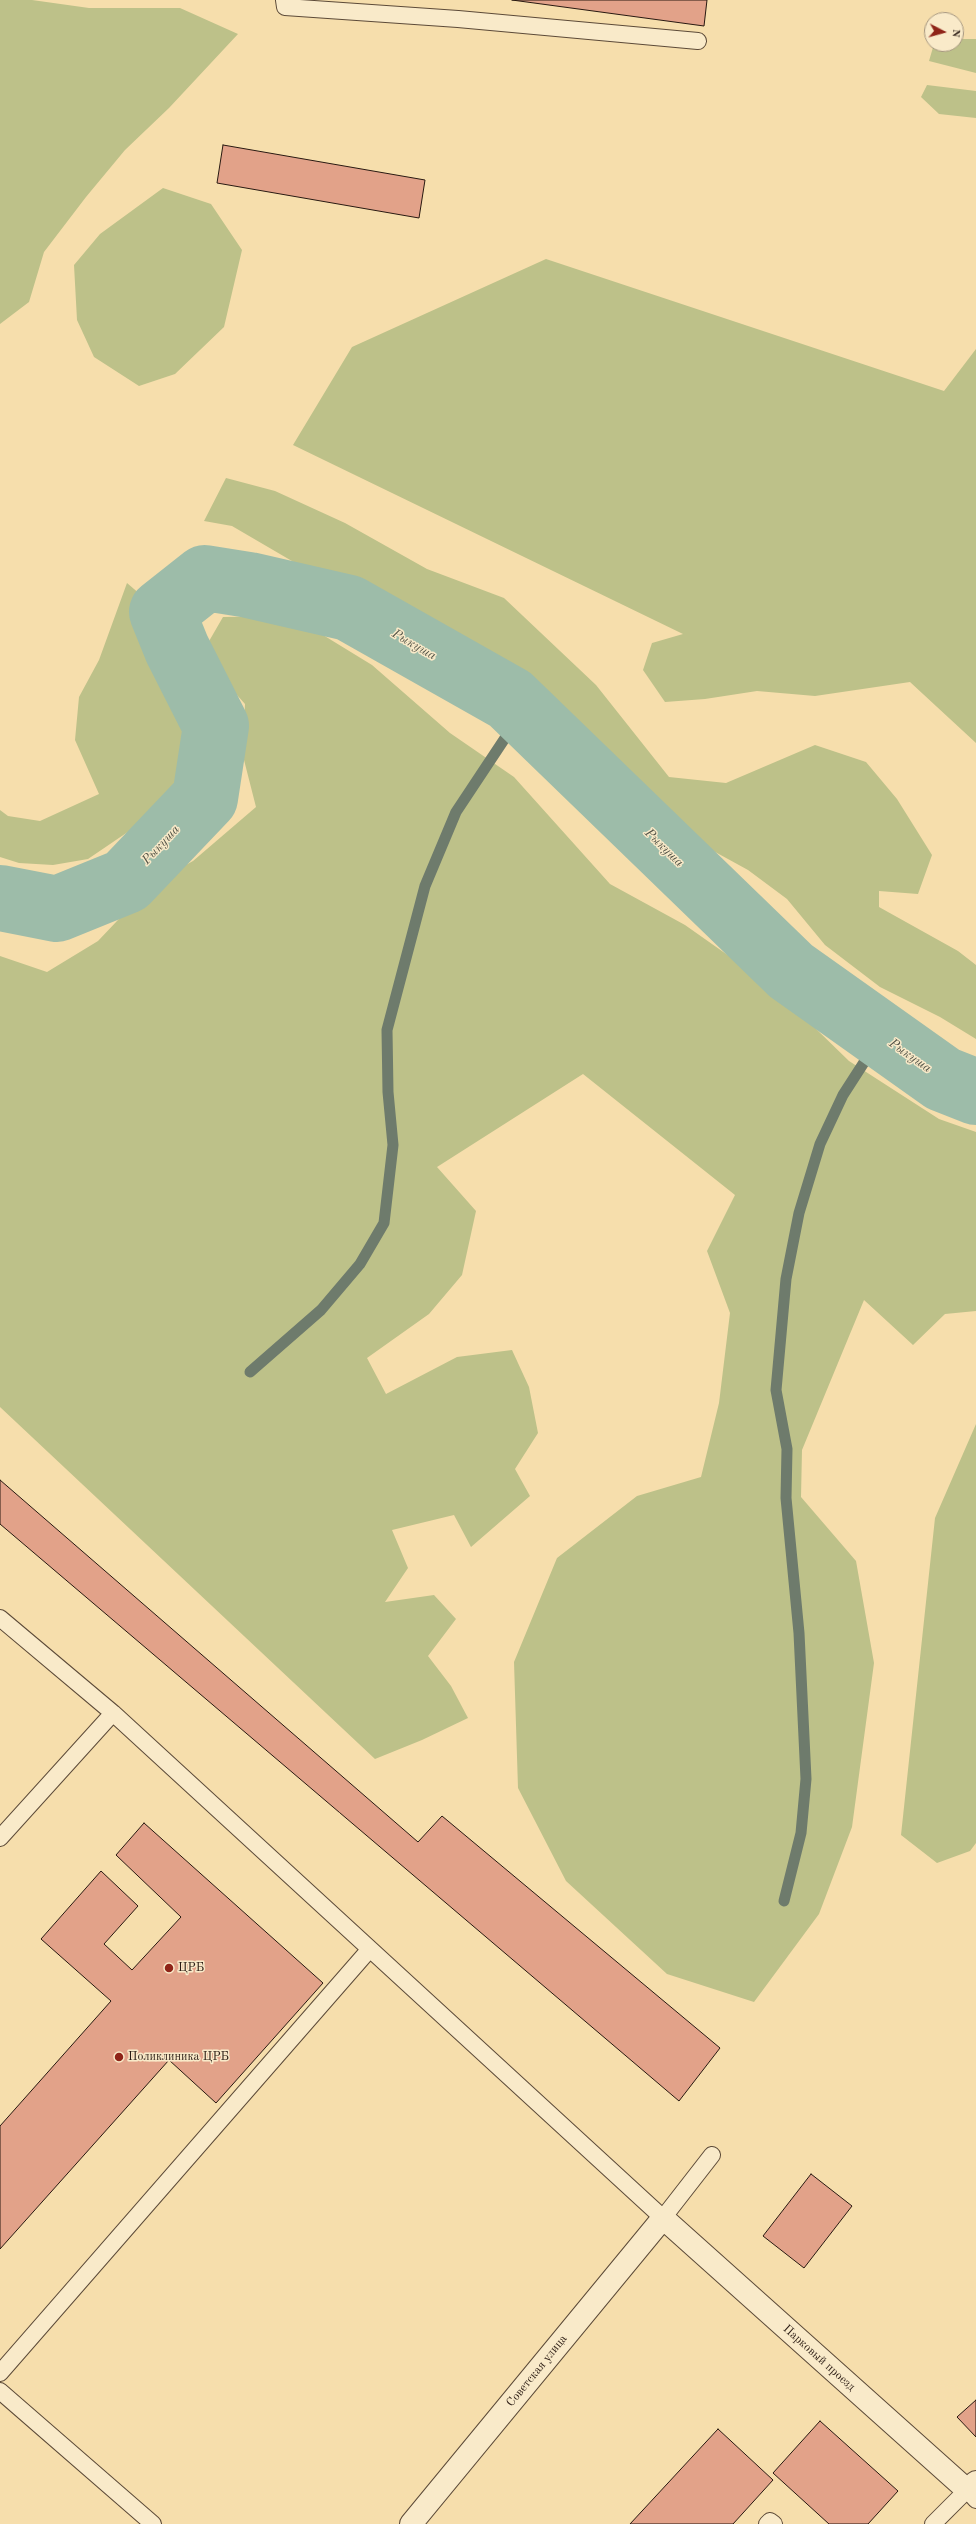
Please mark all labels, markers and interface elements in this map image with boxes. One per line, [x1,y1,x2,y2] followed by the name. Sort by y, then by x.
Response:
[924,12,964,52] north arrow
[950,28,961,38] text: N
[389,626,439,664] water label: Рыкуша
[139,822,183,868] water label: Рыкуша
[641,826,687,870] water label: Рыкуша
[886,1036,934,1076] water label: Рыкуша
[178,1961,204,1975] place label: ЦРБ
[163,1962,175,1974] marker: ЦРБ
[128,2050,229,2064] place label: Поликлиника ЦРБ
[113,2051,125,2063] marker: Поликлиника ЦРБ
[780,2322,858,2394] street label: Парковый проезд
[504,2332,570,2410] street label: Советская улица

